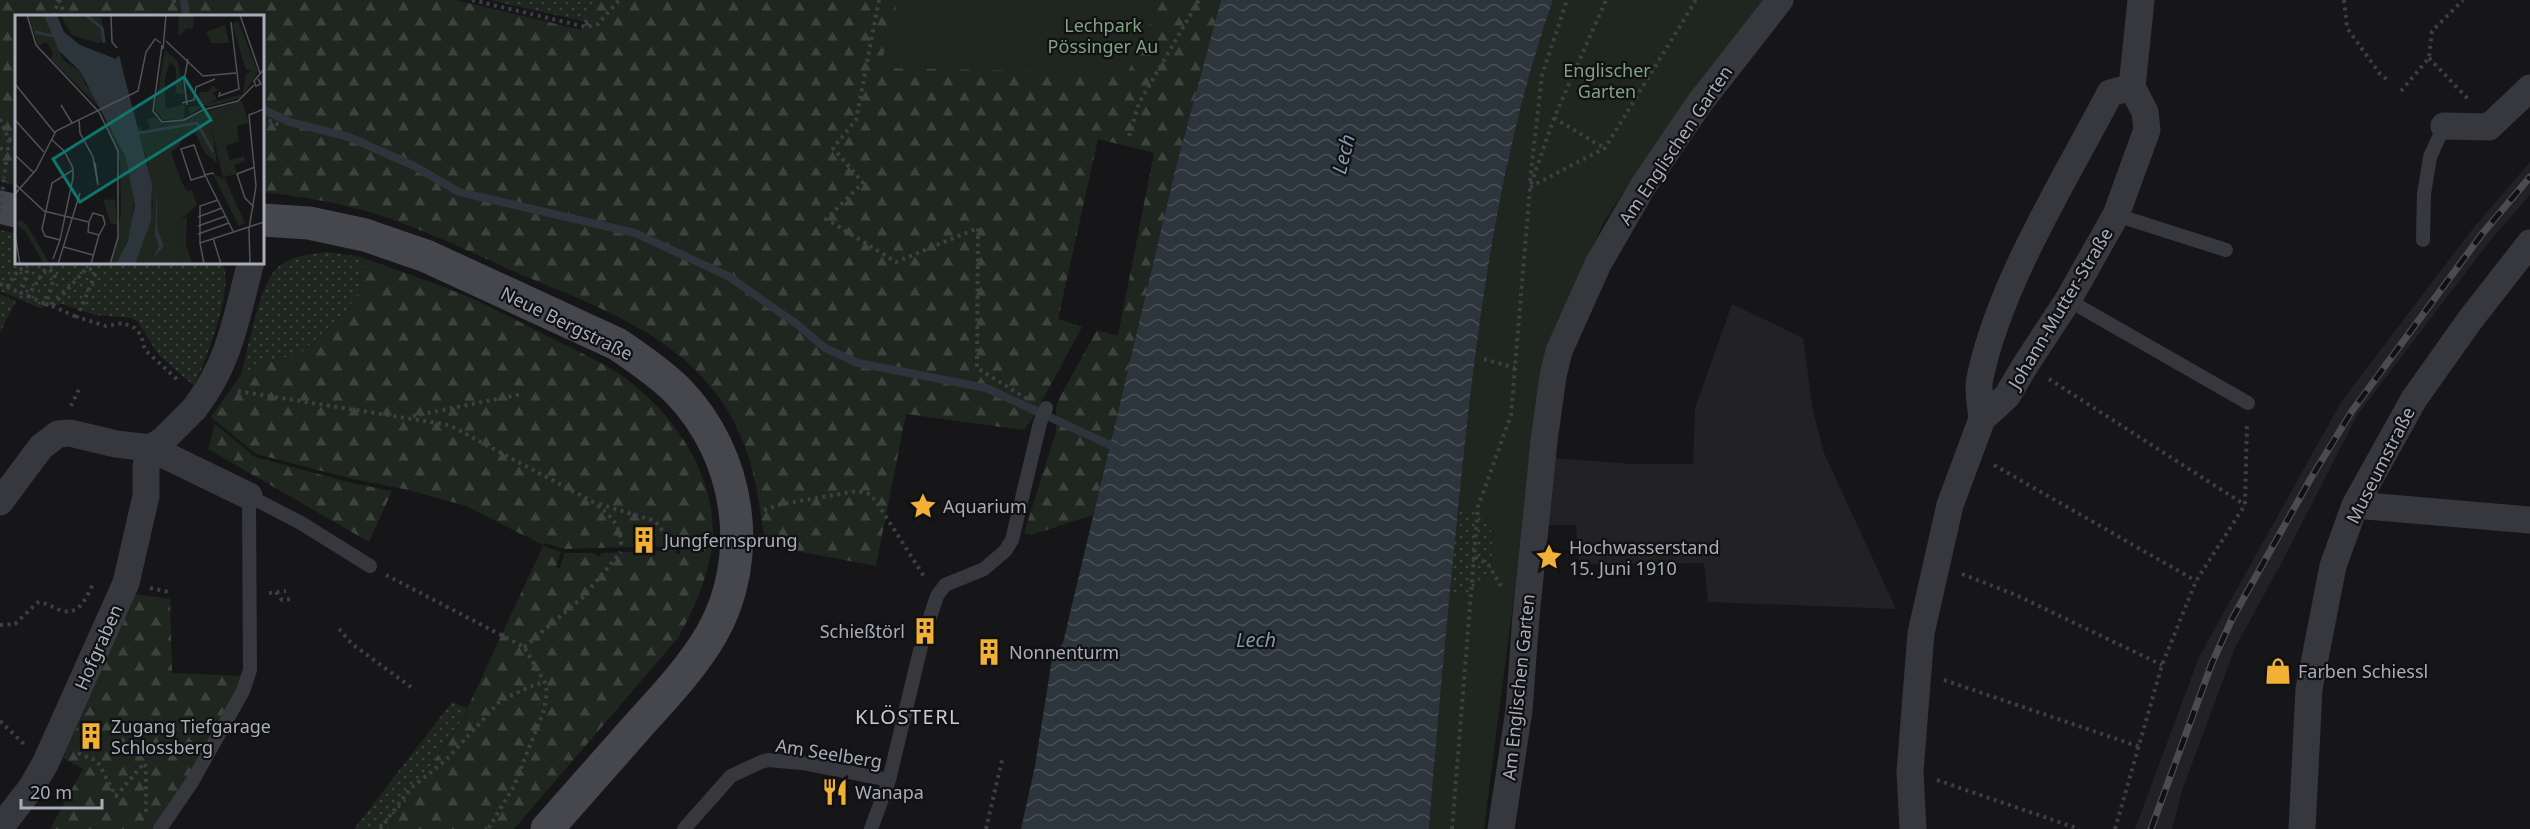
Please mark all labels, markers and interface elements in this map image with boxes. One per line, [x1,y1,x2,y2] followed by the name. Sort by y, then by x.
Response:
[1048,13,1158,58] park label: Lechpark Pössinger Au
[15,15,264,264] inset map
[1563,58,1651,103] park label: Englischer Garten
[1613,61,1737,229] street label: Am Englischen Garten
[1325,131,1361,177] water label: Lech
[2001,223,2118,395] street label: Johann-Mutter-Straße
[497,281,637,365] street label: Neue Bergstraße
[2340,403,2420,527] street label: Museumstraße
[908,491,938,521] place icon: Aquarium
[943,494,1027,518] place label: Aquarium
[629,525,659,555] building icon: Jungfernsprung
[662,528,798,552] place label: Jungfernsprung
[1569,535,1719,580] place label: Hochwasserstand 15. Juni 1910
[1534,542,1564,572] place icon: Hochwasserstand 15. Juni 1910
[1496,593,1540,781] street label: Am Englischen Garten
[69,601,127,693] street label: Hofgraben
[910,616,940,646] building icon: Schießtörl
[820,619,905,643] place label: Schießtörl
[1236,626,1276,653] water label: Lech
[974,637,1004,667] building icon: Nonnenturm
[1009,640,1119,664] place label: Nonnenturm
[2263,656,2293,686] shop icon: Farben Schiessl
[2298,659,2428,683] place label: Farben Schiessl
[855,703,961,730] district label: KLÖSTERL
[111,714,271,759] place label: Zugang Tiefgarage Schlossberg
[76,721,106,751] building icon: Zugang Tiefgarage Schlossberg
[774,733,884,773] street label: Am Seelberg
[21,772,102,810] scale bar
[820,777,850,807] restaurant icon: Wanapa
[30,780,72,804] text: 20 m
[855,780,924,804] place label: Wanapa

